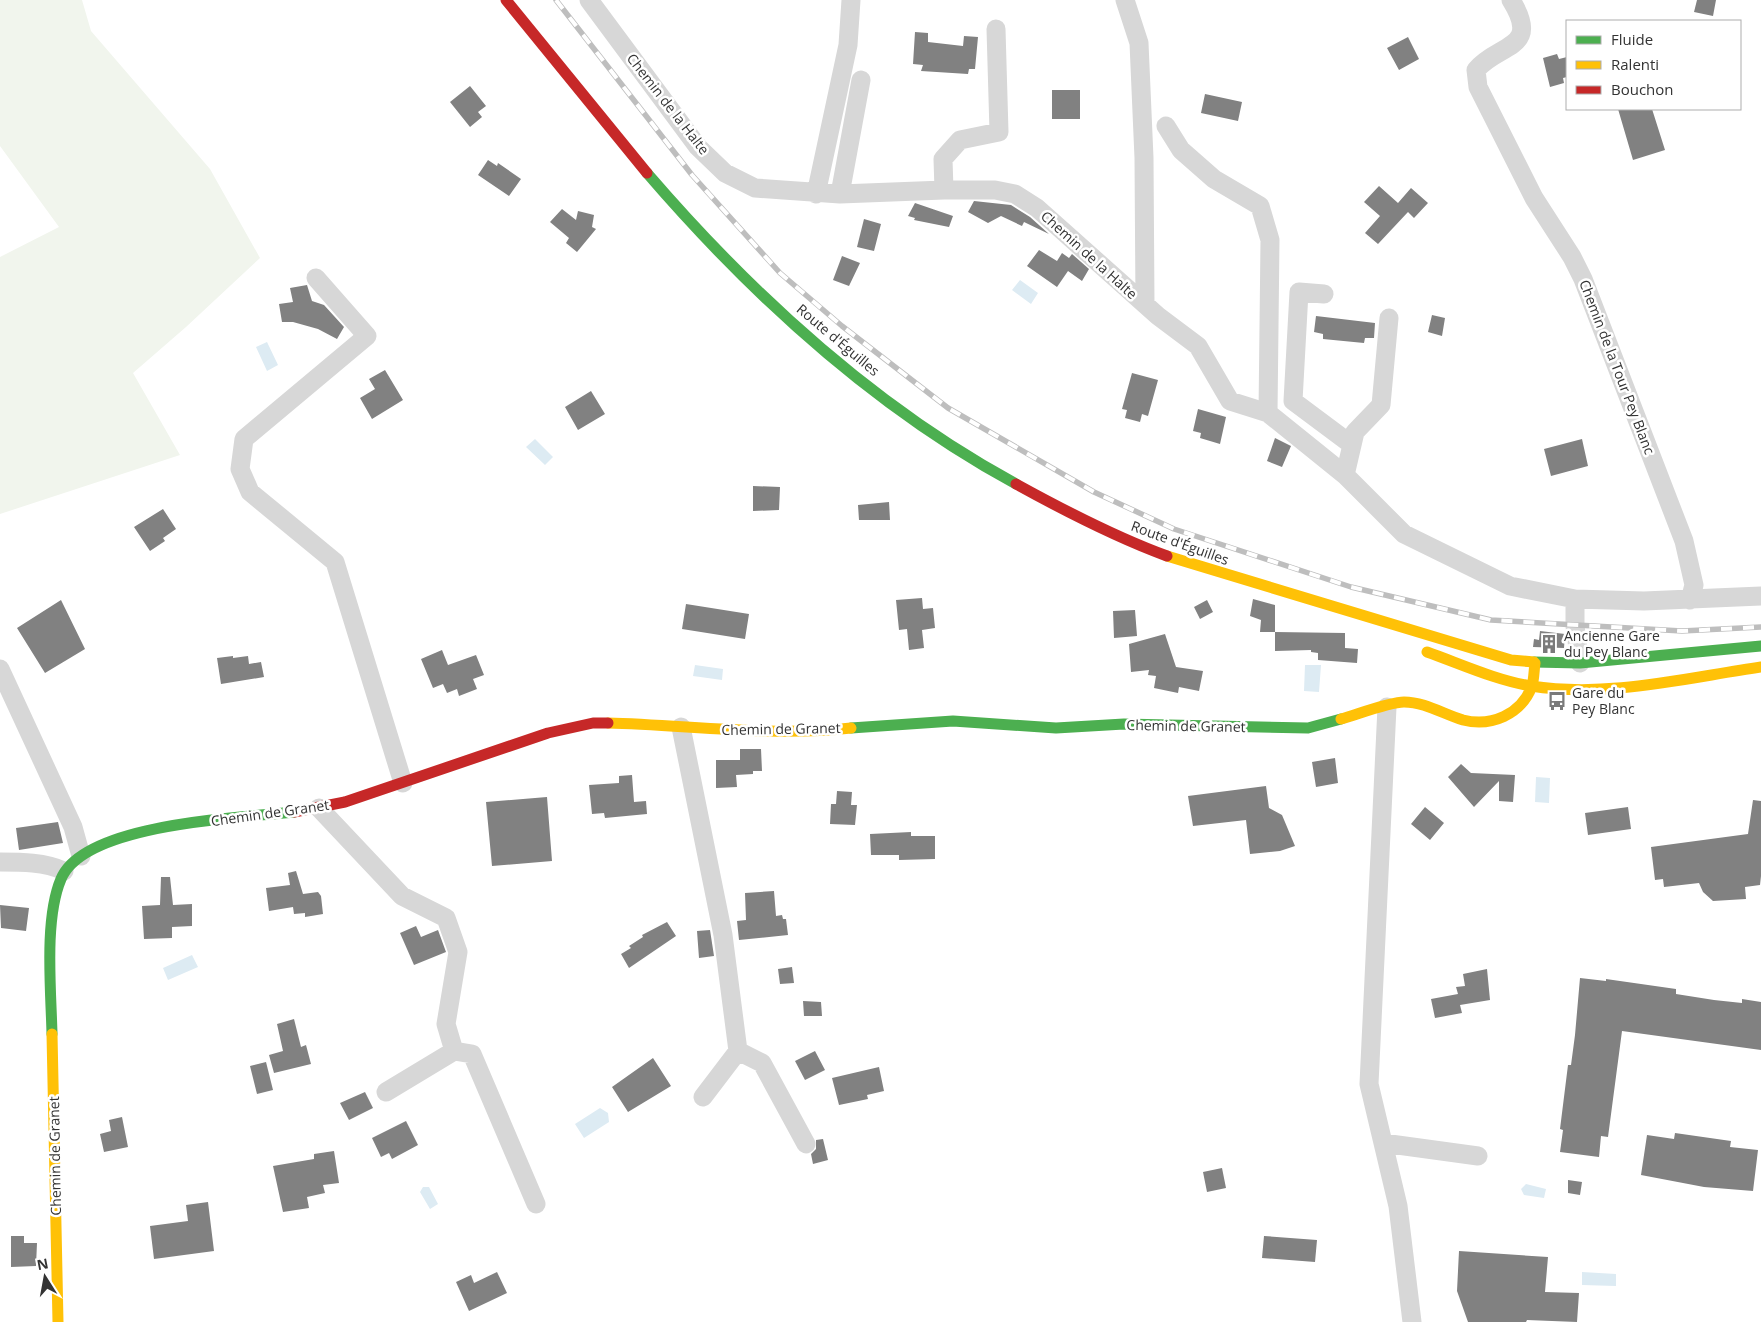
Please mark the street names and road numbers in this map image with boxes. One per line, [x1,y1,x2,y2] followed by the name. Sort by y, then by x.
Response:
[623,49,714,158] street label: Chemin de la Halte
[1037,206,1142,303] street label: Chemin de la Halte
[1575,277,1660,457] street label: Chemin de la Tour Pey Blanc
[793,299,884,380] street label: Route d'Éguilles
[1129,516,1232,569] street label: Route d'Éguilles
[1126,715,1246,736] street label: Chemin de Granet
[721,718,841,739] street label: Chemin de Granet
[210,795,330,830] street label: Chemin de Granet
[44,1096,65,1216] street label: Chemin de Granet

